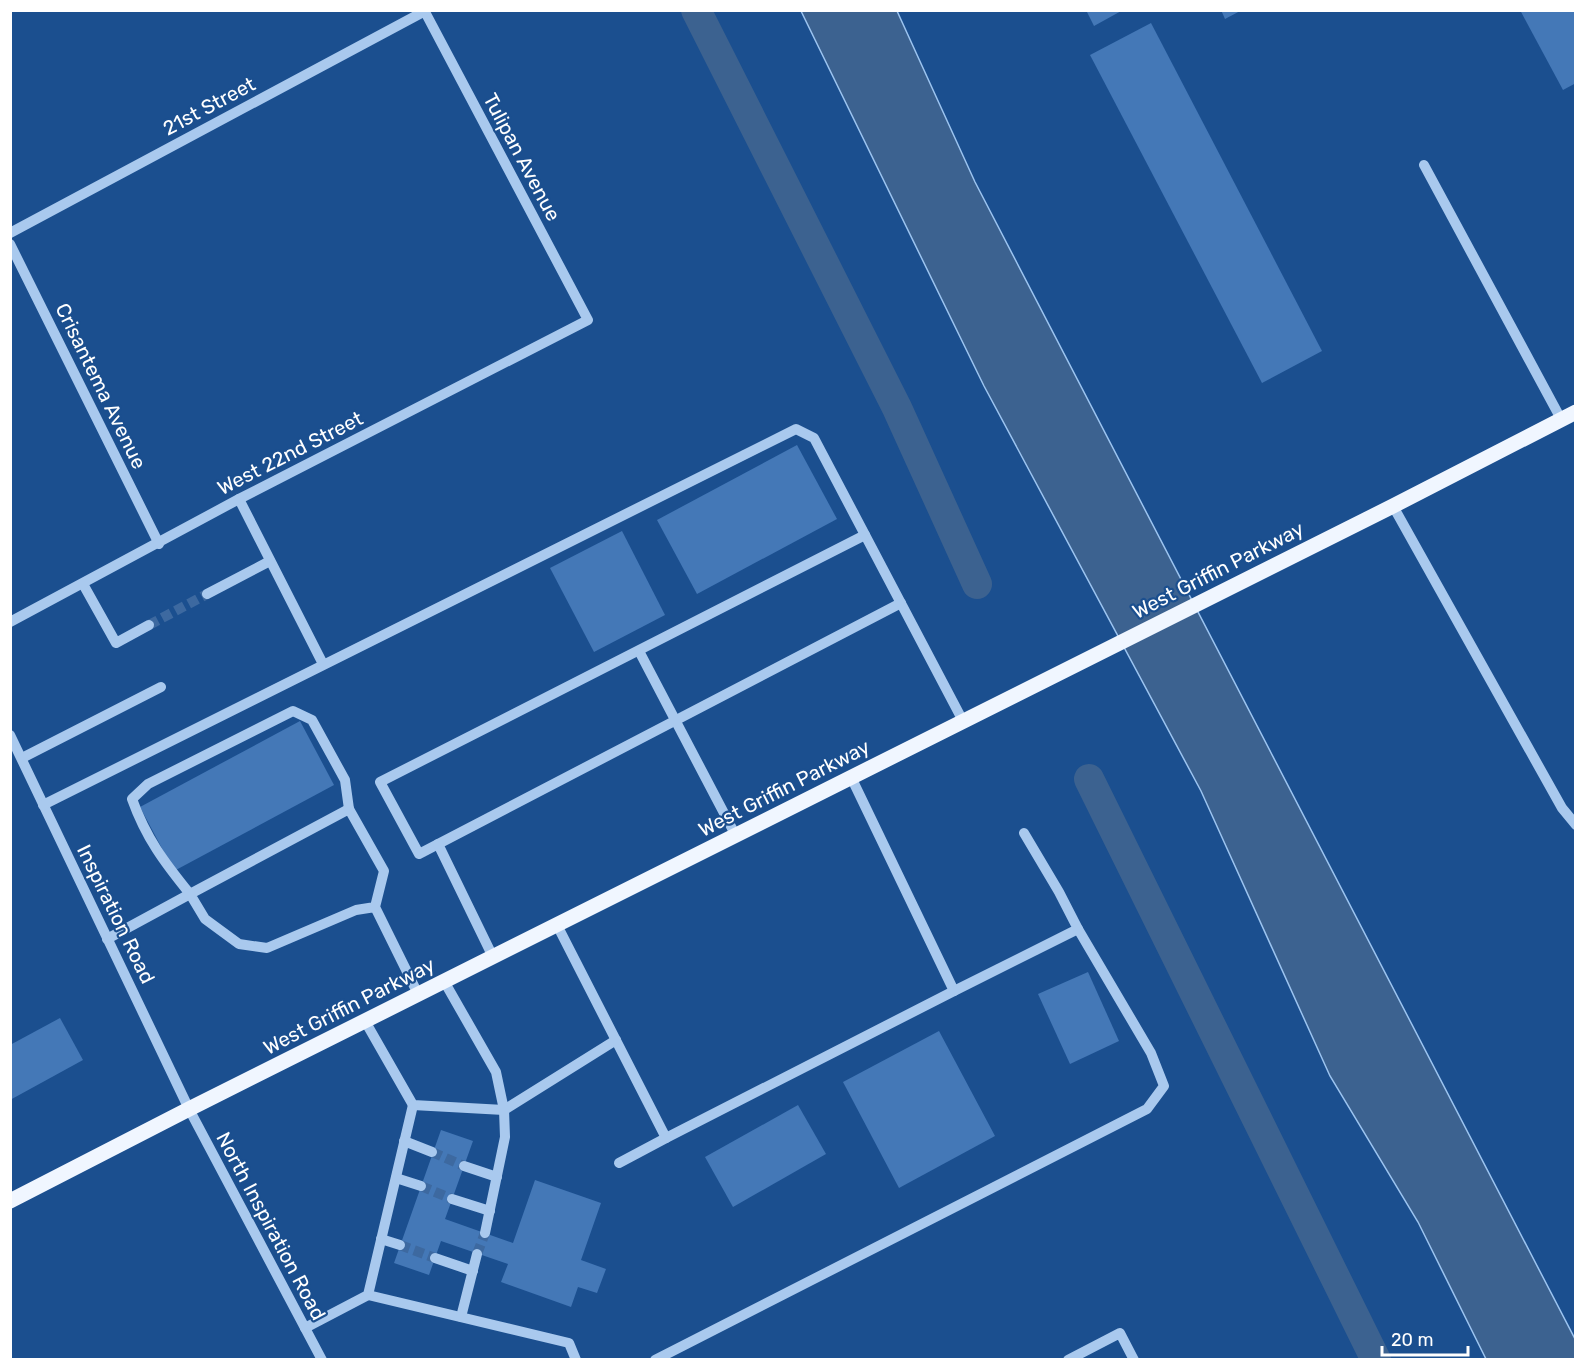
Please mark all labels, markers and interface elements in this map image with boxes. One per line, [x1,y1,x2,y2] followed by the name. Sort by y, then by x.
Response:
[159,72,259,140] street label: 21st Street
[478,89,566,225] street label: Tulipan Avenue
[50,299,152,473] street label: Crisantema Avenue
[213,406,367,500] street label: West 22nd Street
[1128,516,1308,624] street label: West Griffin Parkway
[694,734,874,842] street label: West Griffin Parkway
[72,841,160,987] street label: Inspiration Road
[259,952,439,1060] street label: West Griffin Parkway
[211,1128,331,1324] street label: North Inspiration Road
[1382,1319,1468,1357] scale bar
[1391,1329,1433,1351] text: 20 m

